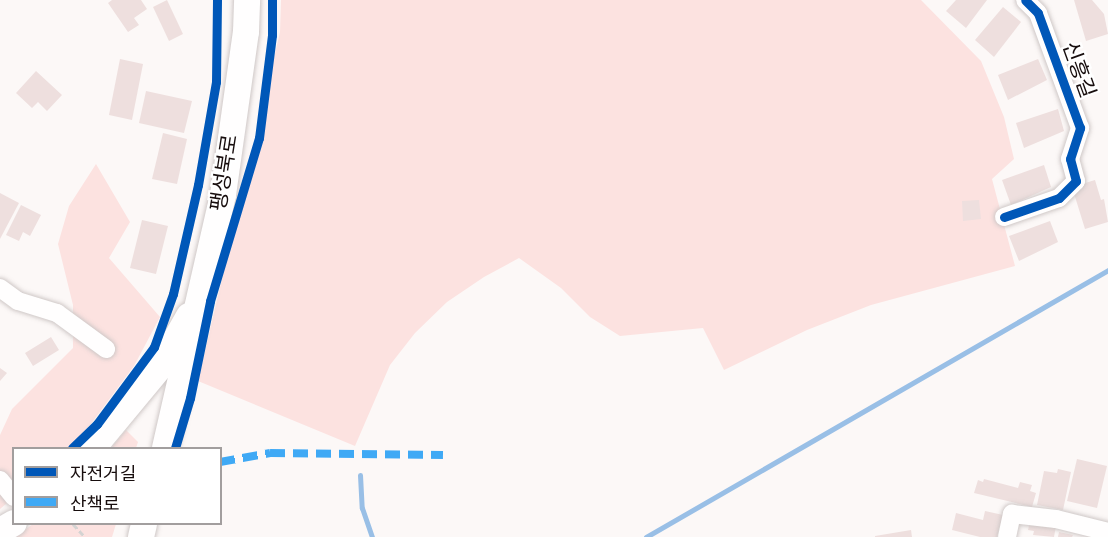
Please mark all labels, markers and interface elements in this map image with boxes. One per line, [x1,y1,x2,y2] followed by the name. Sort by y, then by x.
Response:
[1056,38,1100,102] street label: 신흥길
[207,133,243,213] street label: 팽성북로
[12,447,222,525] legend
[70,466,136,484] text: 자전거길
[70,496,120,514] text: 산책로

